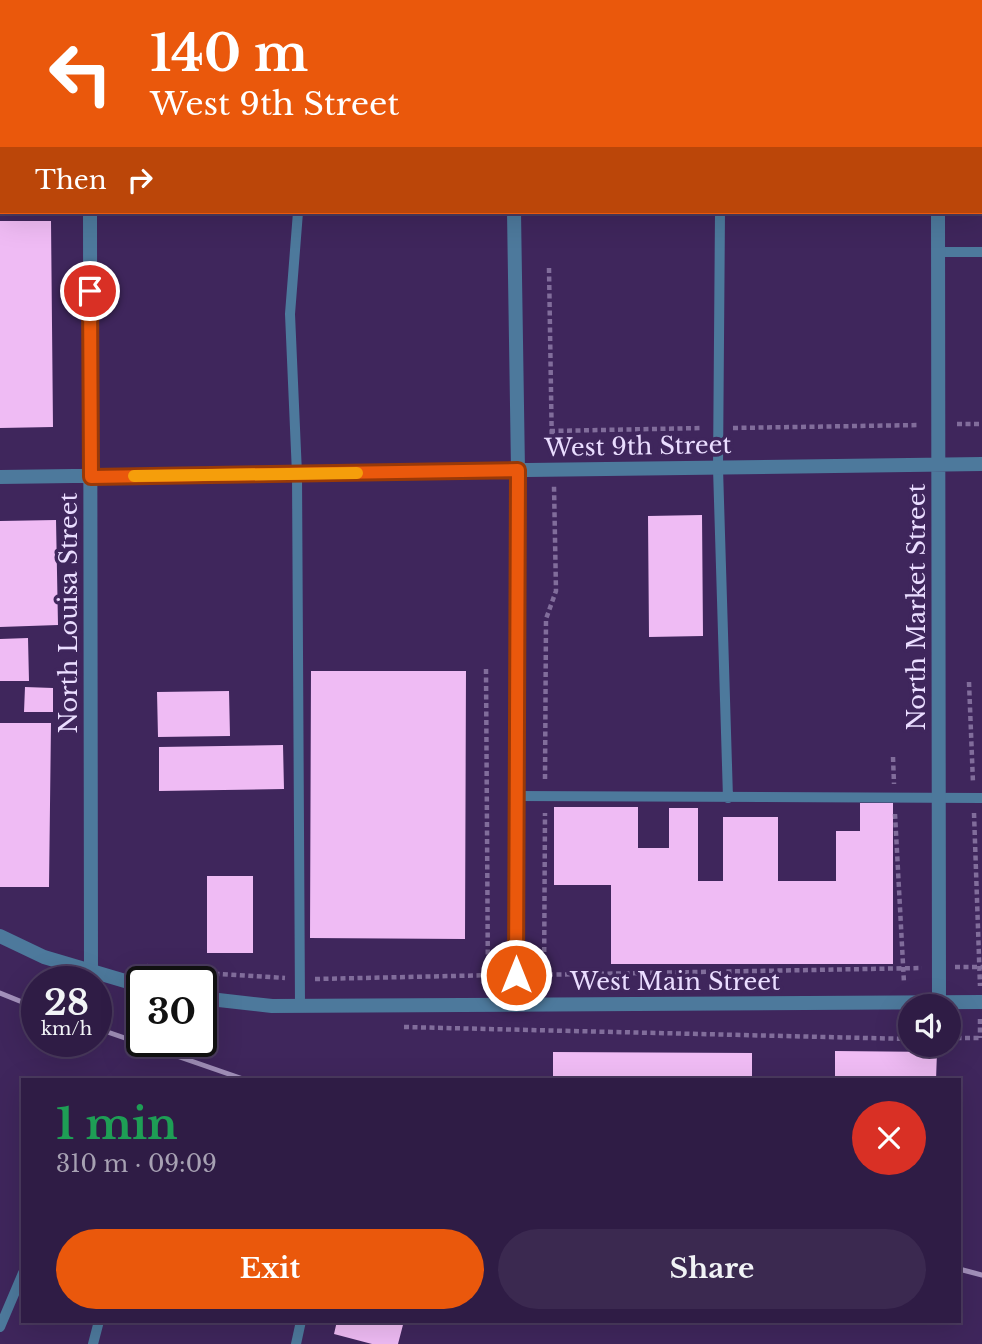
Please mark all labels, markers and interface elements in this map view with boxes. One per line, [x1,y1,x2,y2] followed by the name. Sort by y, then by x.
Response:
[150,23,308,84] text: 140 m
[35,28,126,119] icon: left
[150,84,399,124] text: West 9th Street
[121,161,159,199] icon: right
[35,164,107,196] text: Then
[60,261,120,321] pin
[71,272,109,310] icon: arrive
[543,430,732,462] street label: West 9th Street
[902,483,931,731] street label: North Market Street
[54,493,83,733] street label: North Louisa Street
[479,938,553,1012] position arrow
[126,966,217,1057] speed limit sign: 30
[569,967,780,996] street label: West Main Street
[44,981,89,1024] text: 28
[898,994,961,1057] map controls
[898,994,961,1057] button: sound
[41,1018,92,1040] text: km/h
[56,1098,178,1150] text: 1 min
[852,1101,926,1175] button: close
[56,1150,217,1178] text: 310 m · 09:09
[56,1229,484,1309] button: Exit
[498,1229,926,1309] button: Share

